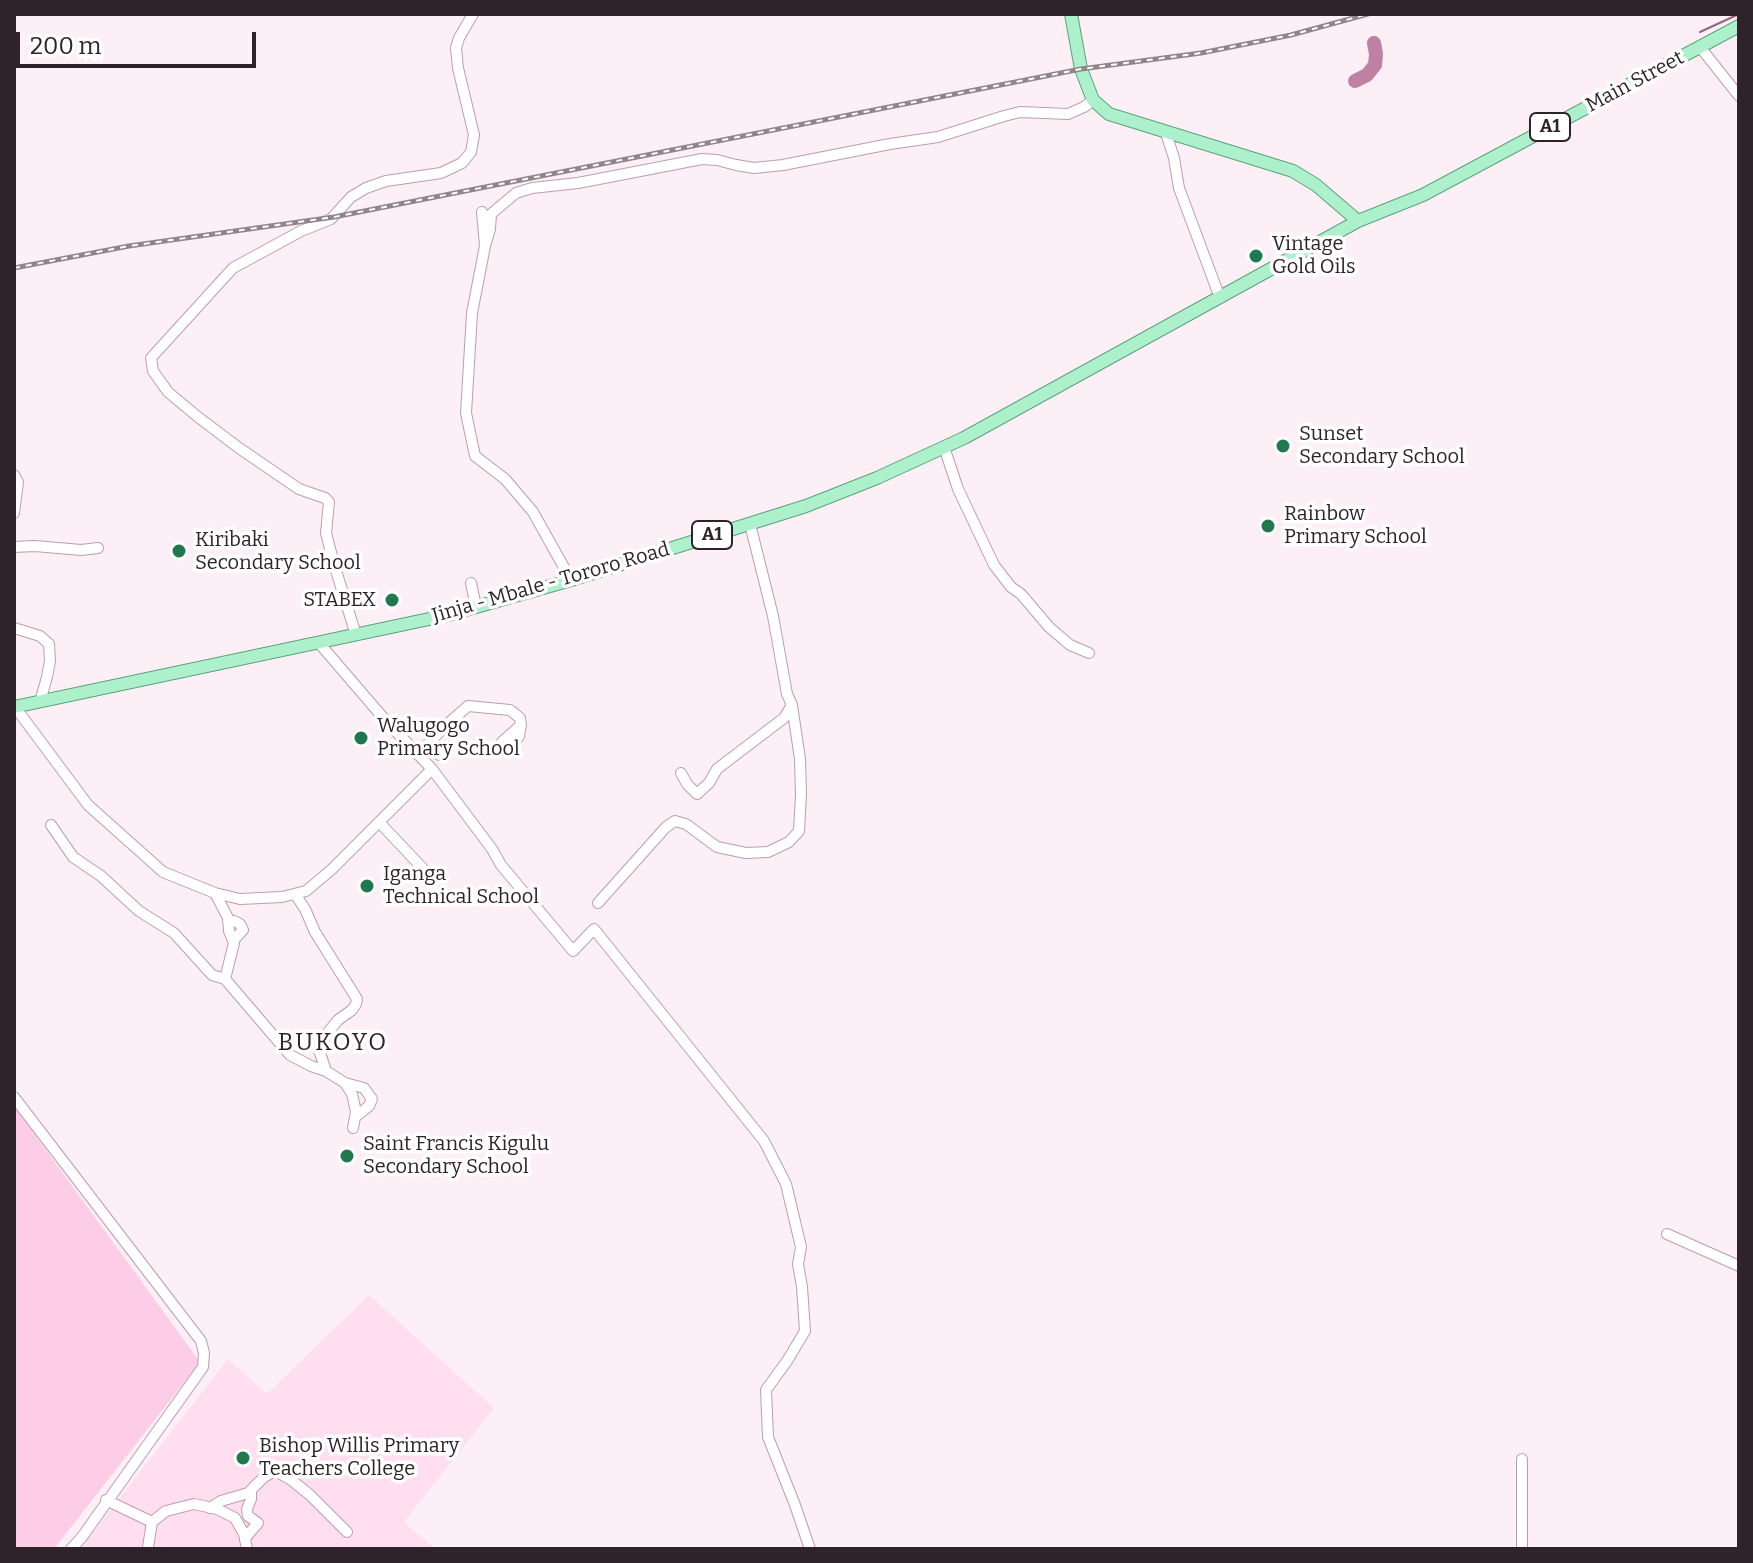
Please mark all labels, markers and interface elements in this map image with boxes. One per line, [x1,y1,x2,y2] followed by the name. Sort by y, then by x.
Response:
[20,16,260,66] scale bar
[30,32,102,60] text: 200 m
[1582,46,1688,118] street label: Main Street
[1530,113,1570,141] road number: A1
[1272,232,1356,279] place label: Vintage Gold Oils
[1247,247,1265,265] marker: Vintage Gold Oils
[1299,422,1465,469] place label: Sunset Secondary School
[1274,437,1292,455] marker: Sunset Secondary School
[1284,502,1427,549] place label: Rainbow Primary School
[1259,517,1277,535] marker: Rainbow Primary School
[692,521,732,549] road number: A1
[195,528,361,575] place label: Kiribaki Secondary School
[429,538,673,628] street label: Jinja - Mbale - Tororo Road
[170,542,188,560] marker: Kiribaki Secondary School
[303,588,376,612] place label: STABEX
[383,591,401,609] marker: STABEX
[377,714,520,761] place label: Walugogo Primary School
[352,729,370,747] marker: Walugogo Primary School
[383,862,539,909] place label: Iganga Technical School
[358,877,376,895] marker: Iganga Technical School
[278,1029,388,1057] district label: BUKOYO
[363,1132,549,1179] place label: Saint Francis Kigulu Secondary School
[338,1147,356,1165] marker: Saint Francis Kigulu Secondary School
[259,1434,459,1481] place label: Bishop Willis Primary Teachers College
[234,1449,252,1467] marker: Bishop Willis Primary Teachers College

